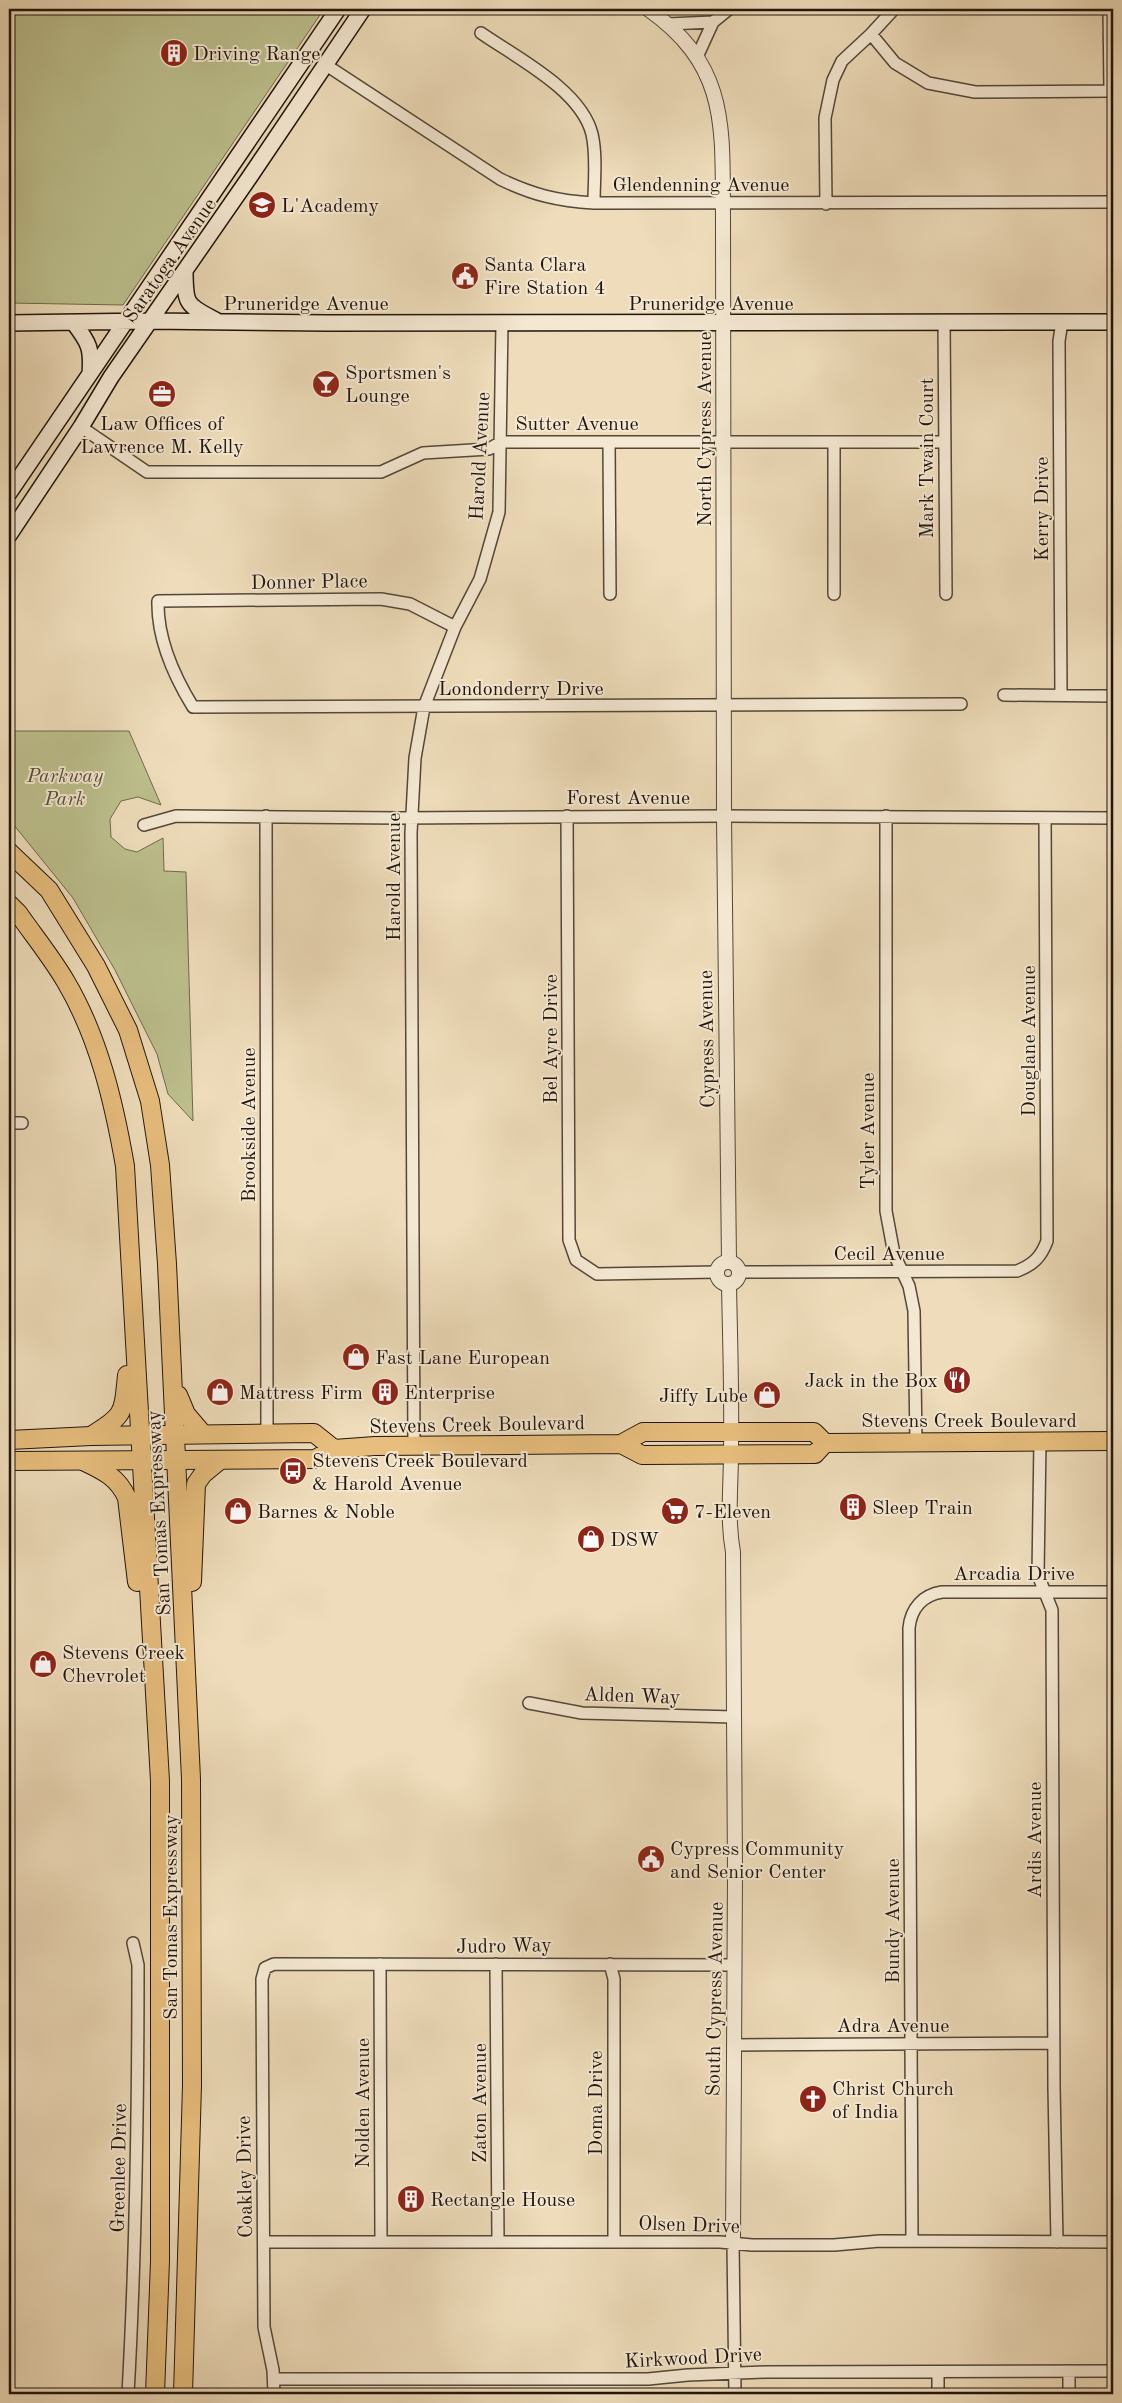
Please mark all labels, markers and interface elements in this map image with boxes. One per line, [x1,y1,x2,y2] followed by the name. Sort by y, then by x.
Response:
[159,38,189,68] building icon: Driving Range
[193,45,320,65] place label: Driving Range
[612,176,790,196] street label: Glendenning Avenue
[247,190,277,220] school or university icon: L'Academy
[120,195,221,327] street label: Saratoga Avenue
[281,197,380,217] place label: L'Academy
[484,256,606,299] place label: Santa Clara Fire Station 4
[450,261,480,291] public building icon: Santa Clara Fire Station 4
[223,295,389,315] street label: Pruneridge Avenue
[628,295,794,315] street label: Pruneridge Avenue
[696,331,716,527] street label: North Cypress Avenue
[345,364,451,407] place label: Sportsmen's Lounge
[311,369,341,399] bar icon: Sportsmen's Lounge
[918,378,938,538] street label: Mark Twain Court
[147,379,177,409] office icon: Law Offices of Lawrence M. Kelly
[468,391,494,521] street label: Harold Avenue
[80,415,244,458] place label: Law Offices of Lawrence M. Kelly
[515,415,639,435] street label: Sutter Avenue
[1033,457,1053,561] street label: Kerry Drive
[250,572,368,594] street label: Donner Place
[438,680,604,700] street label: Londonderry Drive
[26,767,104,810] park label: Parkway Park
[566,789,690,809] street label: Forest Avenue
[385,813,405,941] street label: Harold Avenue
[1020,965,1040,1117] street label: Douglane Avenue
[697,970,719,1108] street label: Cypress Avenue
[542,974,562,1104] street label: Bel Ayre Drive
[240,1047,260,1203] street label: Brookside Avenue
[859,1073,879,1189] street label: Tyler Avenue
[833,1245,945,1265] street label: Cecil Avenue
[341,1342,371,1372] shop icon: Fast Lane European
[375,1349,550,1369] place label: Fast Lane European
[942,1365,972,1395] restaurant icon: Jack in the Box
[804,1372,938,1392] place label: Jack in the Box
[205,1377,235,1407] shop icon: Mattress Firm
[370,1377,400,1407] building icon: Enterprise
[752,1380,782,1410] shop icon: Jiffy Lube
[239,1384,363,1404] place label: Mattress Firm
[404,1384,495,1404] place label: Enterprise
[659,1387,748,1407] place label: Jiffy Lube
[145,1409,175,1616] street label: San Tomas Expressway
[861,1412,1077,1432] street label: Stevens Creek Boulevard
[369,1414,585,1438] street label: Stevens Creek Boulevard
[312,1452,528,1495] place label: Stevens Creek Boulevard & Harold Avenue
[278,1456,308,1486] bus stop icon: Stevens Creek Boulevard & Harold Avenue
[838,1492,868,1522] building icon: Sleep Train
[223,1496,253,1526] shop icon: Barnes & Noble
[660,1496,690,1526] supermarket icon: 7-Eleven
[872,1499,973,1519] place label: Sleep Train
[257,1503,395,1523] place label: Barnes & Noble
[694,1503,771,1523] place label: 7-Eleven
[576,1524,606,1554] shop icon: DSW
[610,1531,659,1551] place label: DSW
[953,1565,1075,1585] street label: Arcadia Drive
[62,1644,185,1687] place label: Stevens Creek Chevrolet
[28,1649,58,1679] shop icon: Stevens Creek Chevrolet
[583,1685,681,1709] street label: Alden Way
[1026,1781,1046,1899] street label: Ardis Avenue
[162,1814,182,2020] street label: San Tomas Expressway
[670,1840,845,1883] place label: Cypress Community and Senior Center
[636,1844,666,1874] public building icon: Cypress Community and Senior Center
[884,1858,904,1984] street label: Bundy Avenue
[704,1902,728,2097] street label: South Cypress Avenue
[456,1936,552,1958] street label: Judro Way
[837,2017,949,2037] street label: Adra Avenue
[354,2038,374,2168] street label: Nolden Avenue
[471,2043,491,2163] street label: Zaton Avenue
[587,2051,607,2155] street label: Doma Drive
[832,2080,954,2123] place label: Christ Church of India
[798,2084,828,2114] church icon: Christ Church of India
[109,2103,131,2233] street label: Greenlee Drive
[235,2116,257,2238] street label: Coakley Drive
[396,2184,426,2214] building icon: Rectangle House
[430,2191,575,2211] place label: Rectangle House
[638,2214,740,2238] street label: Olsen Drive
[624,2345,762,2373] street label: Kirkwood Drive

